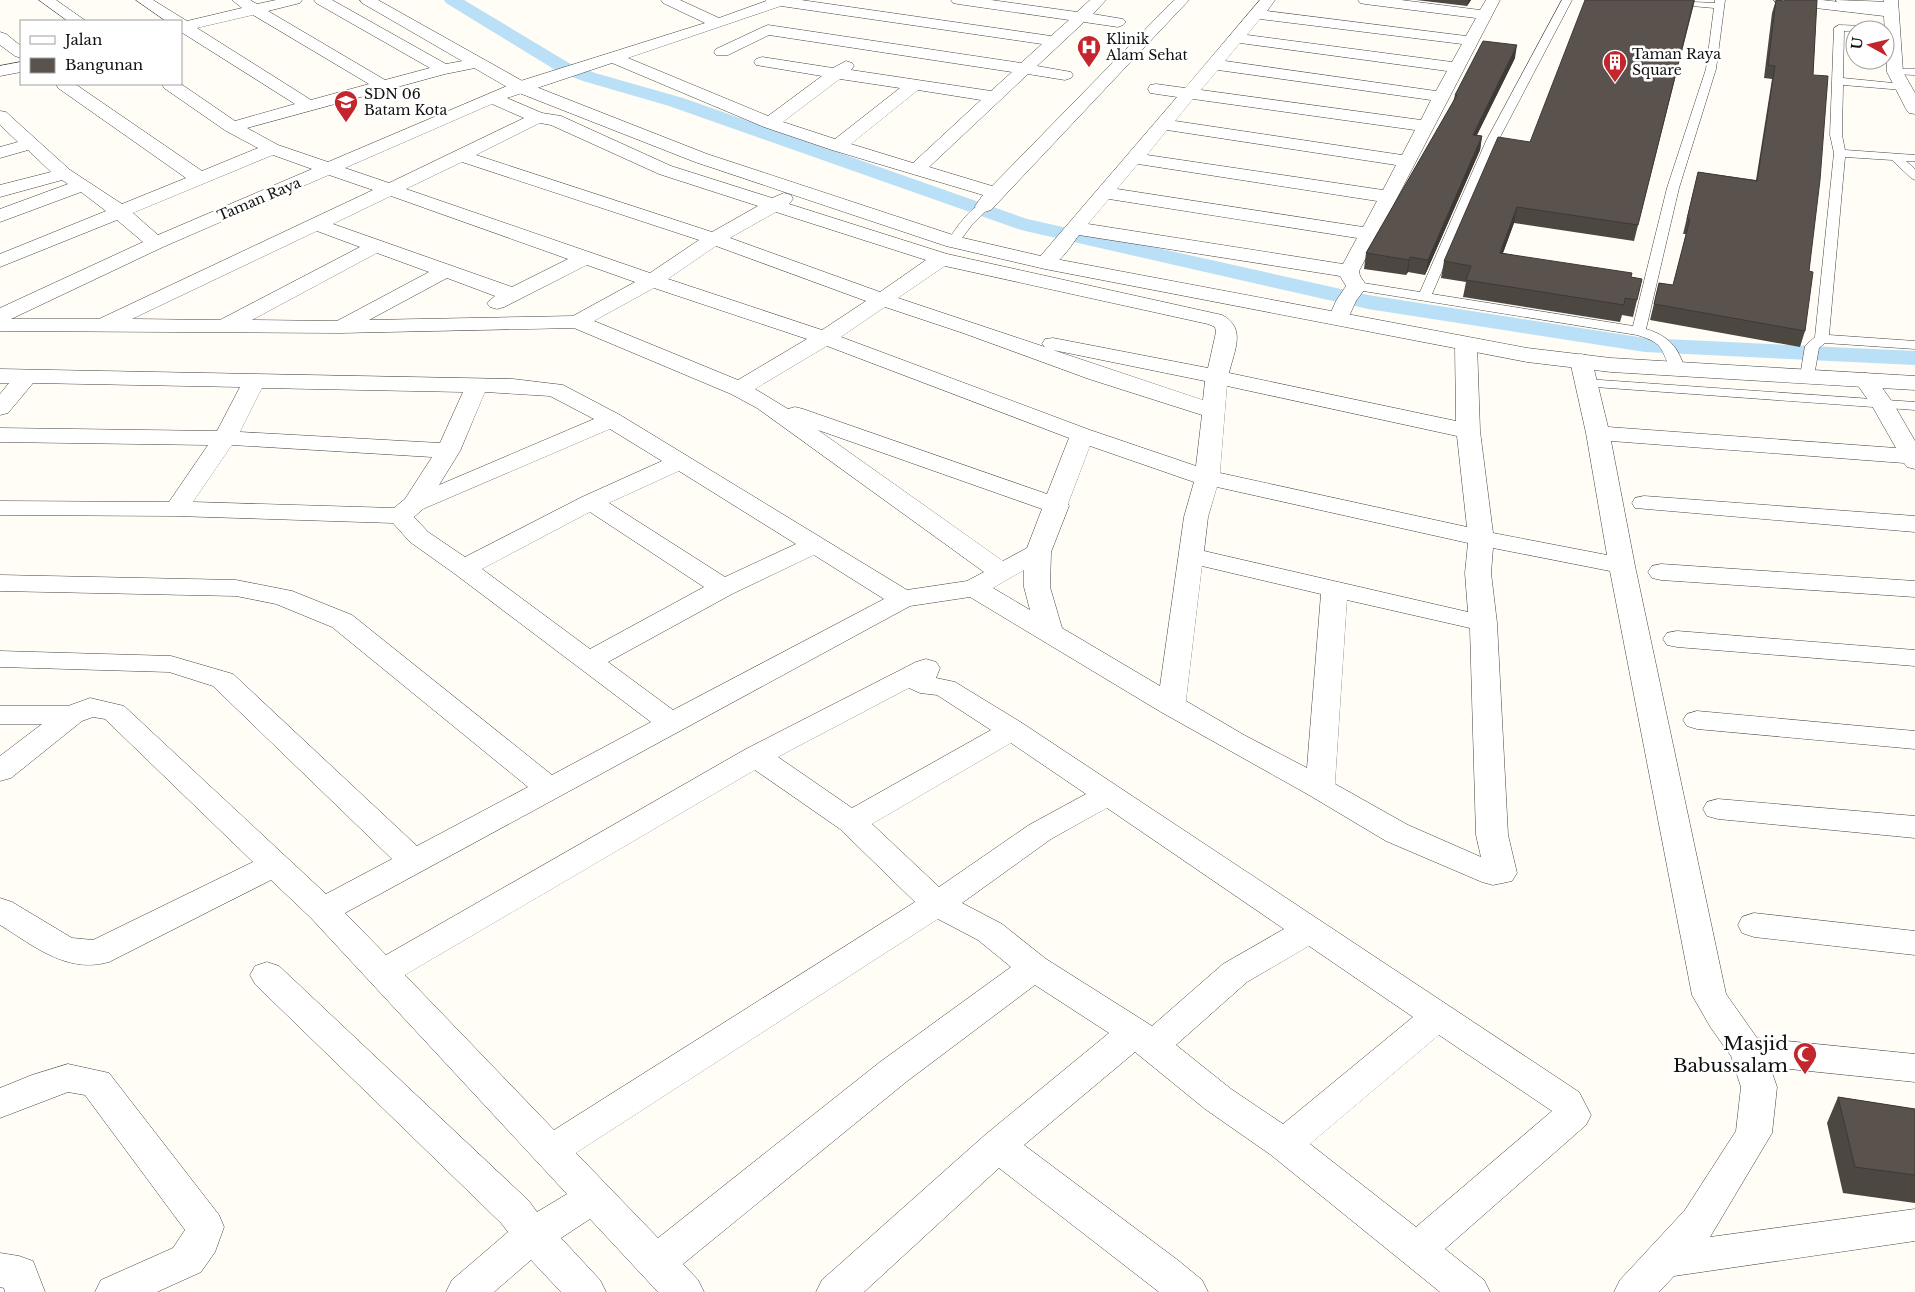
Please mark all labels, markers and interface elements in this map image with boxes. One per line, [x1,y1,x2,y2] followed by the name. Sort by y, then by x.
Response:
[20,20,182,85] legend
[1845,20,1895,70] north arrow
[63,30,102,49] text: Jalan
[1105,30,1189,64] place label: Klinik Alam Sehat
[1076,34,1102,68] hospital icon: Klinik Alam Sehat
[1847,35,1867,51] text: U
[1632,45,1721,79] place label: Taman Raya Square
[1602,49,1628,83] building icon: Taman Raya Square
[65,55,143,74] text: Bangunan
[364,85,448,119] place label: SDN 06 Batam Kota
[333,89,359,123] school or university icon: SDN 06 Batam Kota
[214,173,304,225] street label: Taman Raya
[1673,1032,1788,1077] place label: Masjid Babussalam
[1792,1041,1818,1075] mosque icon: Masjid Babussalam

